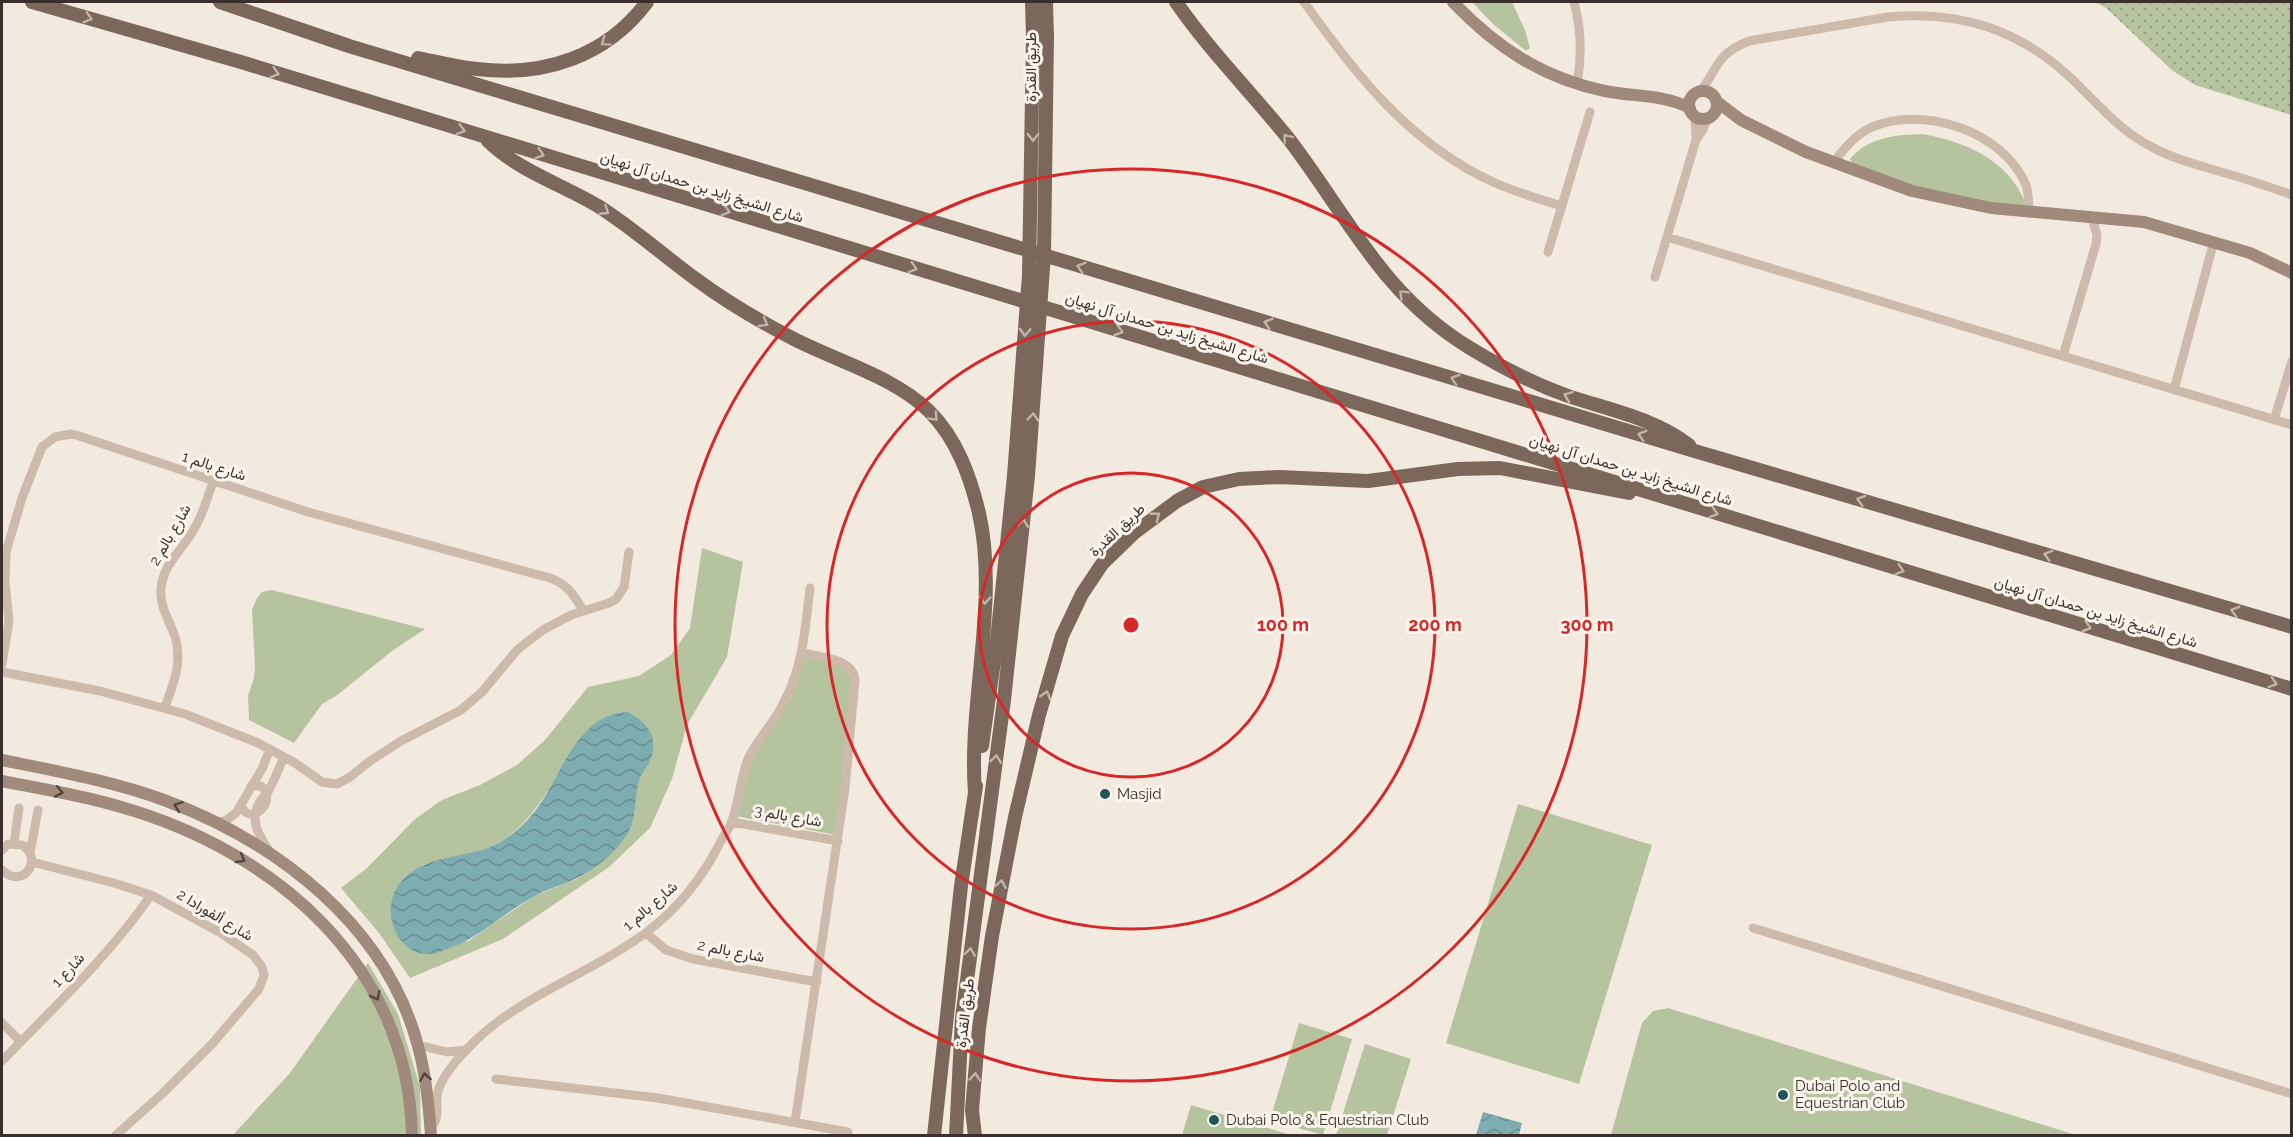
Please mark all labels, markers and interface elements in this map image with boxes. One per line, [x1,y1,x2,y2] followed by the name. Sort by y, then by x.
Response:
[82,11,93,23] one-way arrow
[1022,32,1041,102] street label: طريق القدرة
[601,35,612,46] one-way arrow
[269,66,280,78] one-way arrow
[455,123,466,135] one-way arrow
[1026,133,1039,142] one-way arrow
[1284,134,1295,145] one-way arrow
[534,147,545,159] one-way arrow
[598,148,806,228] street label: شارع الشيخ زايد بن حمدان آل نهيان
[598,204,609,215] one-way arrow
[720,204,731,216] one-way arrow
[907,261,918,273] one-way arrow
[1076,261,1087,274] one-way arrow
[1063,289,1271,369] street label: شارع الشيخ زايد بن حمدان آل نهيان
[1400,291,1411,302] one-way arrow
[758,316,768,327] one-way arrow
[1263,318,1274,330] one-way arrow
[1113,324,1124,336] one-way arrow
[1019,328,1032,337] one-way arrow
[1450,374,1461,386] one-way arrow
[1563,390,1574,403] one-way arrow
[926,410,937,421] one-way arrow
[1026,413,1039,422] one-way arrow
[1637,430,1647,442] one-way arrow
[1527,431,1735,511] street label: شارع الشيخ زايد بن حمدان آل نهيان
[179,447,249,487] street label: شارع بالم 1
[1856,495,1866,508] one-way arrow
[1085,499,1150,561] street label: طريق القدرة
[145,501,197,570] street label: شارع بالم 2
[1708,506,1719,518] one-way arrow
[1149,512,1160,523] one-way arrow
[1016,518,1029,528] one-way arrow
[2043,550,2053,563] one-way arrow
[1894,563,1905,575] one-way arrow
[1992,573,2200,653] street label: شارع الشيخ زايد بن حمدان آل نهيان
[979,595,992,604] one-way arrow
[2230,605,2240,618] one-way arrow
[1257,614,1309,635] text: 100 m
[1408,614,1462,635] text: 200 m
[1560,614,1614,635] text: 300 m
[1121,615,1141,635] centre of rings
[2081,619,2092,632] one-way arrow
[2267,676,2278,688] one-way arrow
[1039,690,1051,701] one-way arrow
[990,754,1002,763] one-way arrow
[54,785,64,798] one-way arrow
[1117,785,1161,803] place label: Masjid
[1098,787,1112,801] marker: Masjid
[174,801,185,813] one-way arrow
[753,801,823,833] street label: شارع بالم 3
[235,851,245,863] one-way arrow
[619,877,682,936] street label: شارع بالم 1
[994,880,1007,890] one-way arrow
[173,885,257,947] street label: شارع ألفورادا 2
[696,936,766,968] street label: شارع بالم 2
[964,947,976,956] one-way arrow
[48,949,90,992] street label: شارع 1
[952,977,979,1049] street label: طريق القدرة
[369,989,380,1000] one-way arrow
[419,1073,431,1082] one-way arrow
[968,1073,981,1082] one-way arrow
[1795,1077,1905,1112] place label: Dubai Polo and Equestrian Club
[1776,1088,1790,1102] marker: Dubai Polo and Equestrian Club
[1226,1111,1429,1129] place label: Dubai Polo & Equestrian Club
[1207,1113,1221,1127] marker: Dubai Polo & Equestrian Club

